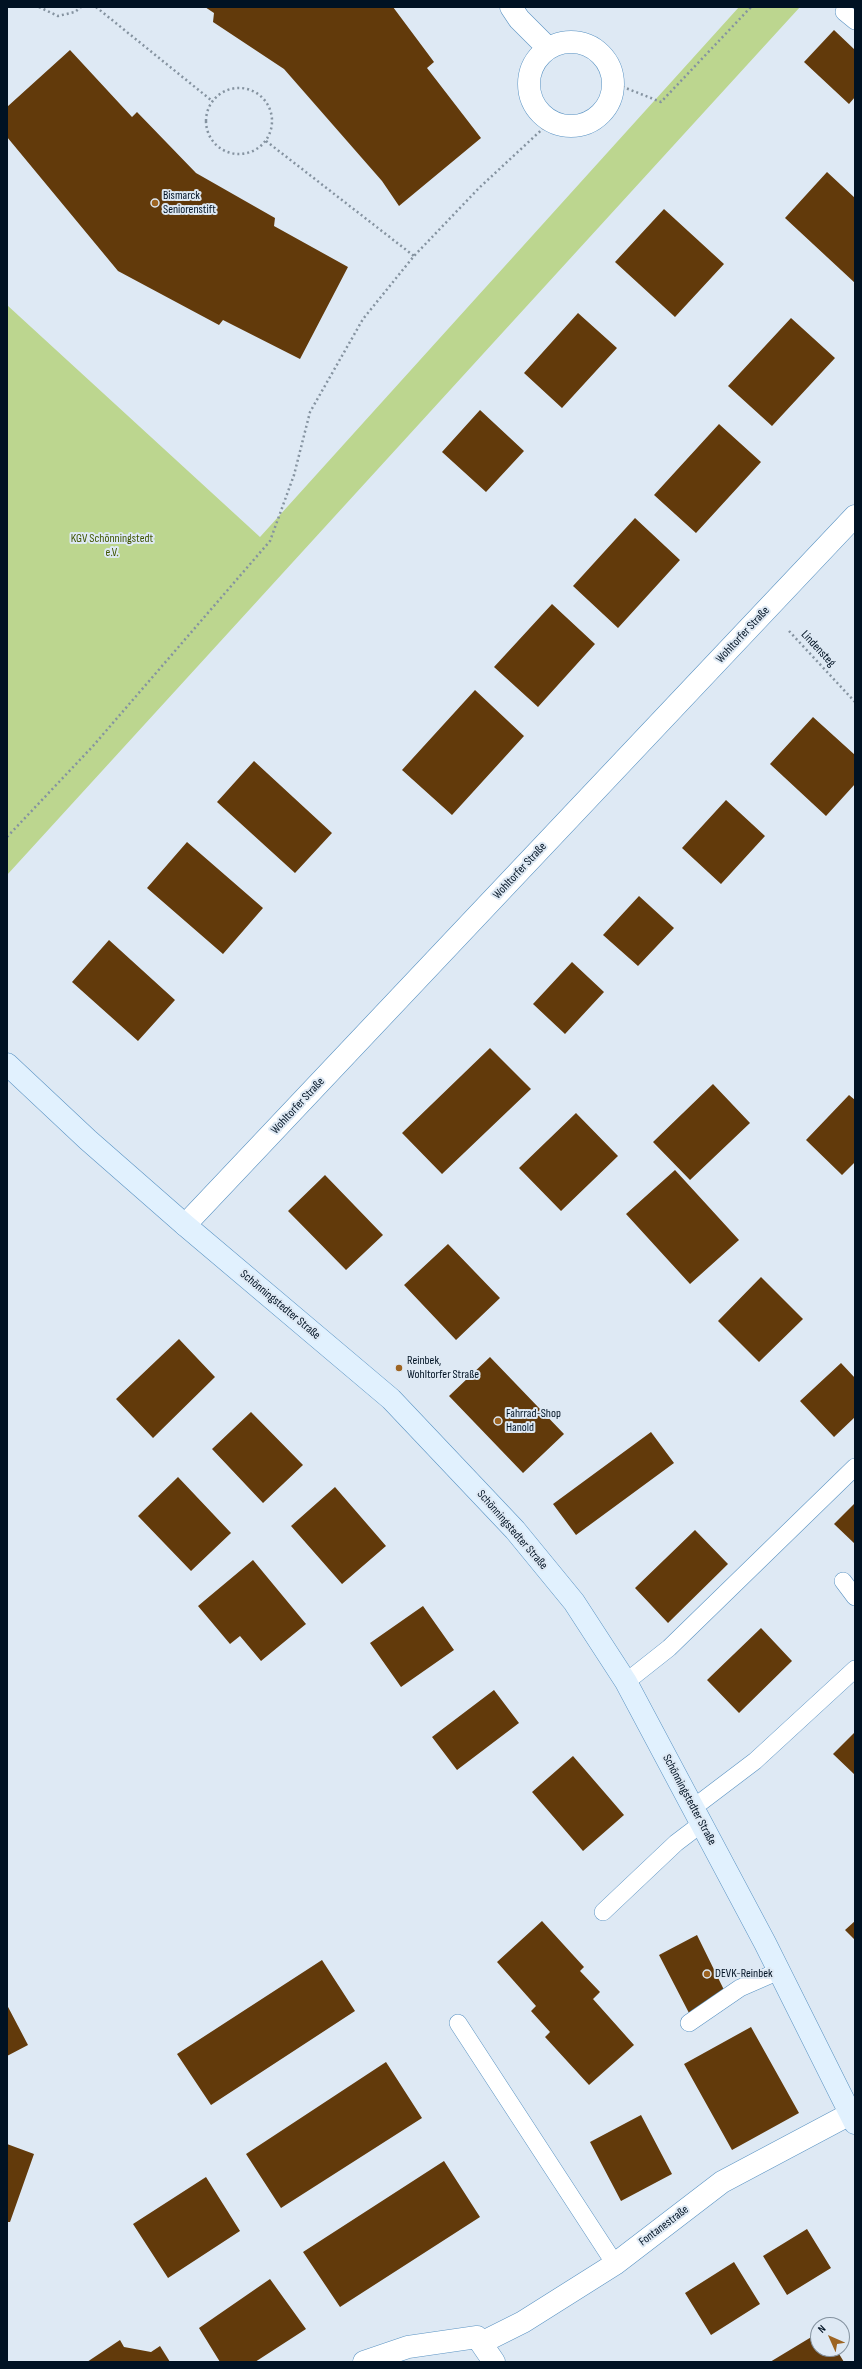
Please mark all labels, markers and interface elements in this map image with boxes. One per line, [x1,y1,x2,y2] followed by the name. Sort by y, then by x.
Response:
[163,189,216,217] place label: Bismarck Seniorenstift
[150,198,160,208] marker: Bismarck Seniorenstift
[71,532,153,560] park label: KGV Schönningstedt e.V.
[713,604,773,666] street label: Wohltorfer Straße
[798,628,838,670] street label: Lindensteg
[490,840,550,902] street label: Wohltorfer Straße
[268,1075,328,1137] street label: Wohltorfer Straße
[237,1267,323,1343] street label: Schönningstedter Straße
[407,1354,479,1382] place label: Reinbek, Wohltorfer Straße
[394,1363,404,1373] marker: Reinbek, Wohltorfer Straße
[506,1407,561,1435] place label: Fahrrad-Shop Hanold
[493,1416,503,1426] marker: Fahrrad-Shop Hanold
[474,1487,550,1573] street label: Schönningstedter Straße
[659,1752,719,1848] street label: Schönningstedter Straße
[715,1967,773,1981] place label: DEVK-Reinbek
[702,1969,712,1979] marker: DEVK-Reinbek
[636,2203,692,2249] street label: Fontanestraße
[810,2317,850,2357] north arrow
[815,2322,829,2336] text: N

